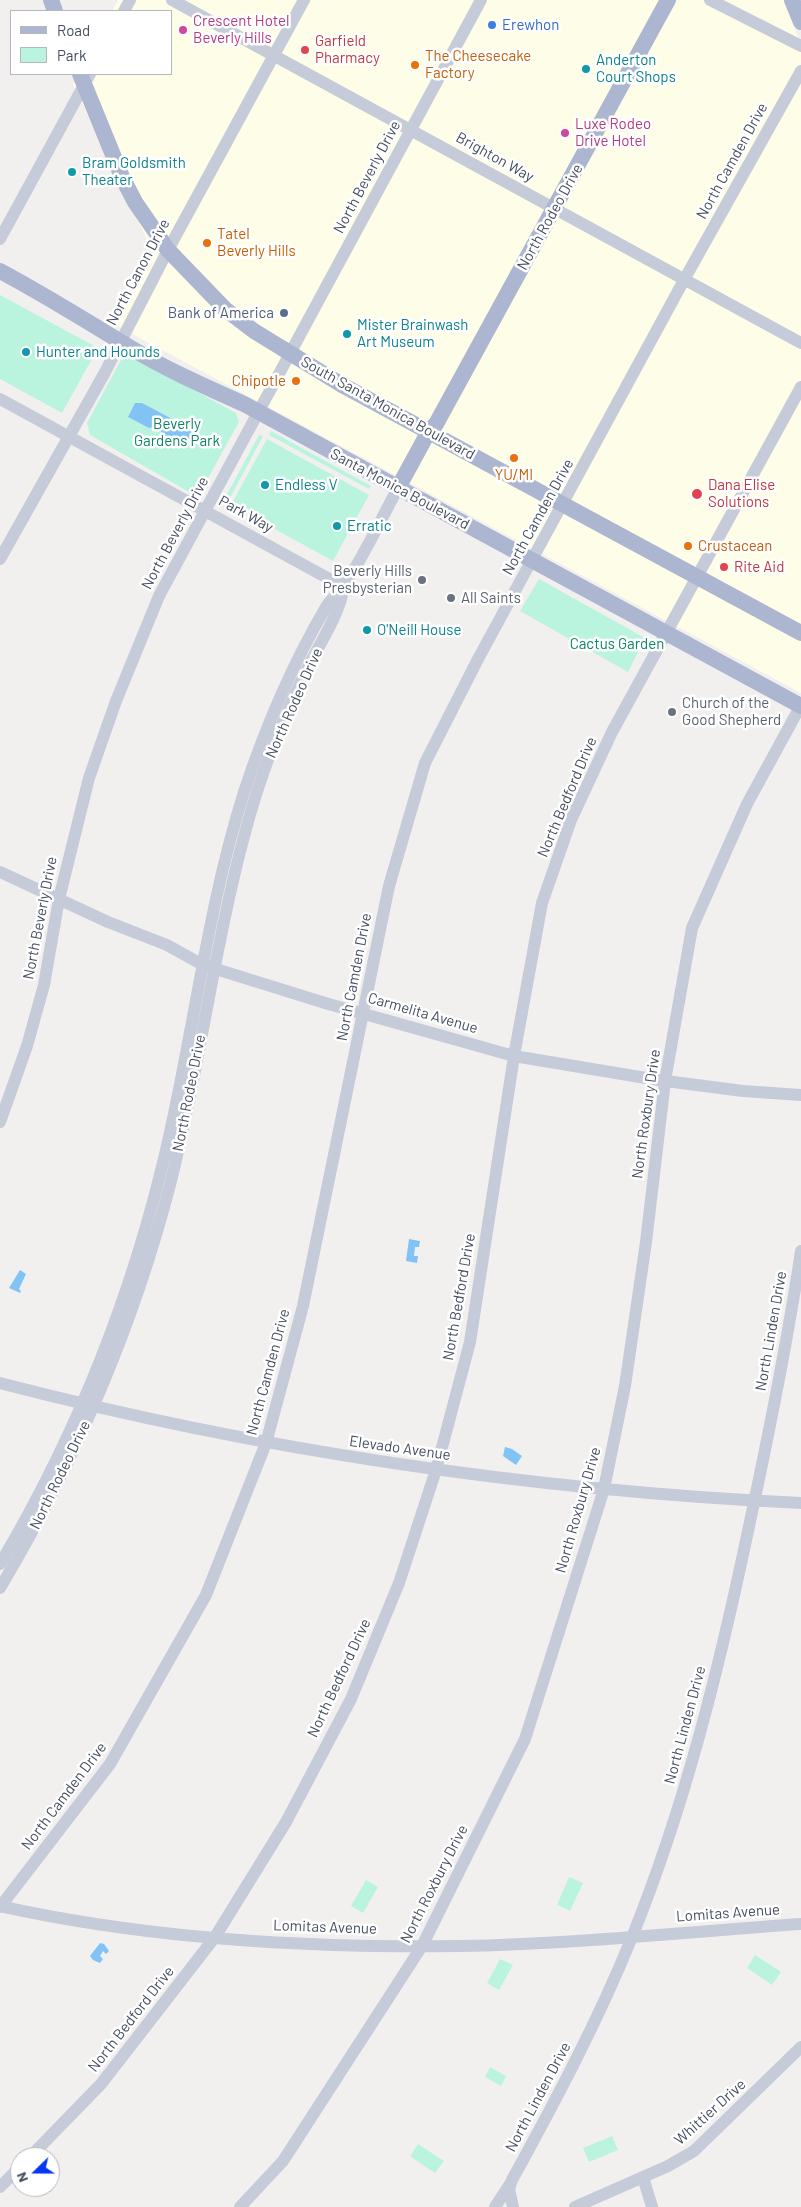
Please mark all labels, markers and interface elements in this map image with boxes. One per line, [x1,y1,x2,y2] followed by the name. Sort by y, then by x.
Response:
[10,10,172,75] legend
[193,12,289,47] place label: Crescent Hotel Beverly Hills
[502,16,559,34] place label: Erewhon
[486,19,498,31] marker: Erewhon
[57,21,90,39] text: Road
[177,24,189,36] marker: Crescent Hotel Beverly Hills
[315,32,380,67] place label: Garfield Pharmacy
[299,44,311,56] marker: Garfield Pharmacy
[57,46,86,64] text: Park
[425,47,531,82] place label: The Cheesecake Factory
[596,51,676,86] place label: Anderton Court Shops
[409,59,421,71] marker: The Cheesecake Factory
[580,63,592,75] marker: Anderton Court Shops
[693,100,771,222] street label: North Camden Drive
[575,115,651,150] place label: Luxe Rodeo Drive Hotel
[330,118,404,236] street label: North Beverly Drive
[559,127,571,139] marker: Luxe Rodeo Drive Hotel
[453,128,537,186] street label: Brighton Way
[82,154,186,189] place label: Bram Goldsmith Theater
[513,161,587,273] street label: North Rodeo Drive
[66,166,78,178] marker: Bram Goldsmith Theater
[102,216,174,328] street label: North Canon Drive
[217,225,296,260] place label: Tatel Beverly Hills
[201,237,213,249] marker: Tatel Beverly Hills
[168,304,274,322] place label: Bank of America
[278,307,290,319] marker: Bank of America
[357,316,468,351] place label: Mister Brainwash Art Museum
[341,328,353,340] marker: Mister Brainwash Art Museum
[36,343,160,361] place label: Hunter and Hounds
[20,346,32,358] marker: Hunter and Hounds
[298,353,478,463] street label: South Santa Monica Boulevard
[232,372,286,390] place label: Chipotle
[290,375,302,387] marker: Chipotle
[134,415,220,450] park label: Beverly Gardens Park
[327,445,473,533] street label: Santa Monica Boulevard
[508,452,520,464] marker: YU/MI
[499,456,577,578] street label: North Camden Drive
[495,466,533,484] place label: YU/MI
[138,474,212,592] street label: North Beverly Drive
[275,476,338,494] place label: Endless V
[708,476,775,511] place label: Dana Elise Solutions
[259,479,271,491] marker: Endless V
[690,487,704,501] marker: Dana Elise Solutions
[216,492,276,536] street label: Park Way
[347,517,392,535] place label: Erratic
[331,520,343,532] marker: Erratic
[698,537,772,555] place label: Crustacean
[682,540,694,552] marker: Crustacean
[734,558,784,576] place label: Rite Aid
[718,561,730,573] marker: Rite Aid
[323,562,412,597] place label: Beverly Hills Presbysterian
[416,574,428,586] marker: Beverly Hills Presbysterian
[461,589,521,607] place label: All Saints
[445,592,457,604] marker: All Saints
[377,621,461,639] place label: O'Neill House
[361,624,373,636] marker: O'Neill House
[570,635,664,653] park label: Cactus Garden
[262,645,326,761] street label: North Rodeo Drive
[682,694,781,729] place label: Church of the Good Shepherd
[666,706,678,718] marker: Church of the Good Shepherd
[534,734,600,860] street label: North Bedford Drive
[19,855,61,981] street label: North Beverly Drive
[333,911,375,1043] street label: North Camden Drive
[366,989,480,1037] street label: Carmelita Avenue
[169,1033,209,1153] street label: North Rodeo Drive
[628,1048,664,1180] street label: North Roxbury Drive
[439,1232,479,1362] street label: North Bedford Drive
[752,1270,790,1392] street label: North Linden Drive
[242,1307,294,1437] street label: North Camden Drive
[26,1418,94,1532] street label: North Rodeo Drive
[348,1432,452,1464] street label: Elevado Avenue
[551,1445,605,1575] street label: North Roxbury Drive
[304,1616,374,1740] street label: North Bedford Drive
[661,1664,709,1786] street label: North Linden Drive
[18,1739,110,1853] street label: North Camden Drive
[396,1822,472,1946] street label: North Roxbury Drive
[676,1900,780,1926] street label: Lomitas Avenue
[273,1916,377,1938] street label: Lomitas Avenue
[84,1963,178,2075] street label: North Bedford Drive
[502,2039,574,2155] street label: North Linden Drive
[671,2075,749,2149] street label: Whittier Drive
[10,2147,60,2197] north arrow
[12,2170,31,2185] text: N

